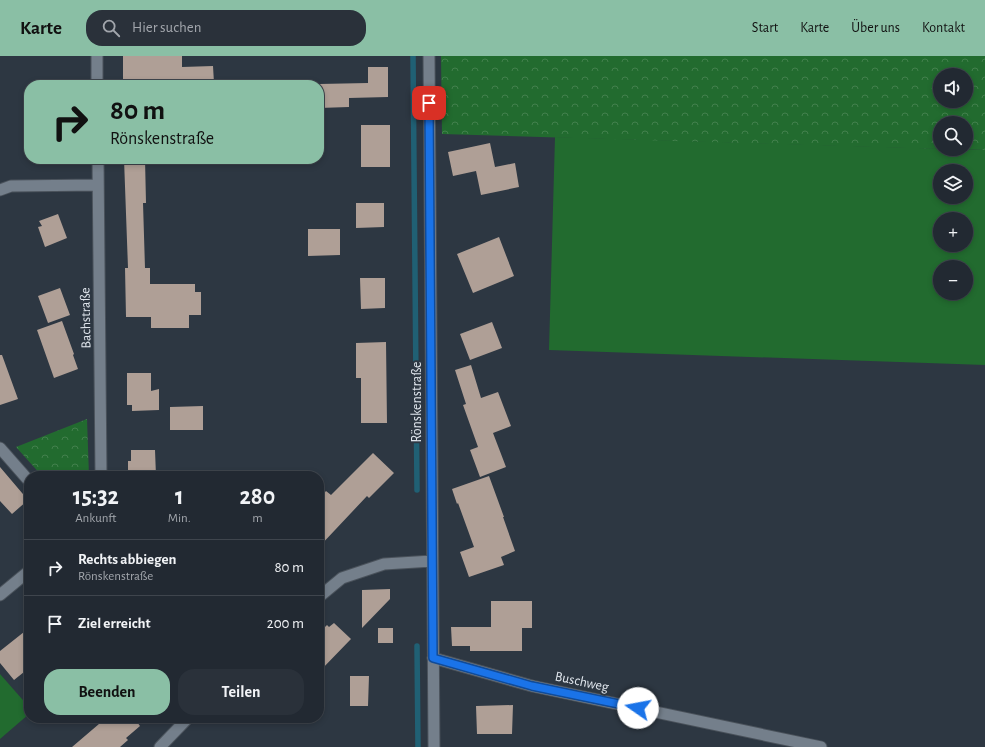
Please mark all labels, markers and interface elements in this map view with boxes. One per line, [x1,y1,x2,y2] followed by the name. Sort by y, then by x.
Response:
[86,10,366,46] search box
[100,17,122,39] icon: search
[20,19,62,38] text: Karte
[132,20,201,35] text: Hier suchen
[752,21,778,35] text: Start
[800,21,829,35] text: Karte
[851,21,900,35] text: Über uns
[922,21,965,35] text: Kontakt
[933,68,973,300] map controls
[933,68,973,108] button: sound
[412,86,446,120] pin
[418,92,440,114] icon: arrive
[44,96,96,148] icon: right
[110,97,165,125] text: 80 m
[933,116,973,156] button: search
[110,130,214,148] text: Rönskenstraße
[933,164,973,204] button: layers
[933,212,973,252] button: +
[933,260,973,300] button: −
[78,287,94,349] street label: Bachstraße
[410,362,424,442] street label: Rönskenstraße
[73,485,119,509] text: 15:32
[175,485,184,509] text: 1
[240,485,275,509] text: 280
[75,512,116,525] text: Ankunft
[168,512,191,525] text: Min.
[252,512,263,525] text: m
[78,552,176,567] text: Rechts abbiegen
[44,557,66,579] icon: right
[274,560,304,575] text: 80 m
[78,570,153,583] text: Rönskenstraße
[44,613,66,635] icon: arrive
[78,616,151,631] text: Ziel erreicht
[267,616,304,631] text: 200 m
[44,669,170,715] button: Beenden
[178,669,304,715] button: Teilen
[554,669,610,695] street label: Buschweg
[617,687,659,729] position arrow

